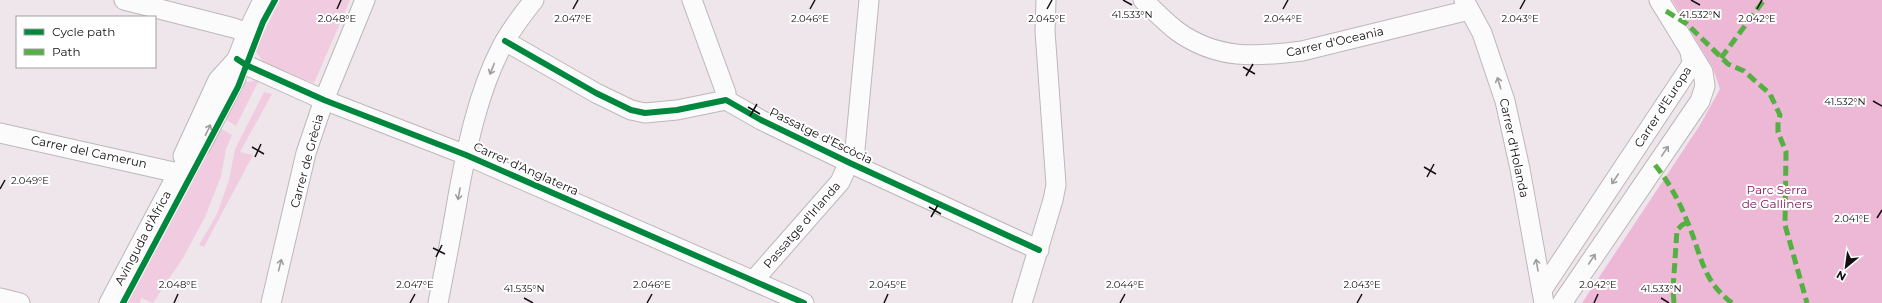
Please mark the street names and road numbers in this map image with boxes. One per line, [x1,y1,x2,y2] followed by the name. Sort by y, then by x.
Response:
[1285,23,1385,60] street label: Carrer d'Oceania
[1631,63,1694,150] street label: Carrer d'Europa
[1497,97,1532,199] street label: Carrer d'Holanda
[767,104,875,167] street label: Passatge d'Escòcia
[287,112,326,210] street label: Carrer de Grècia
[30,132,149,171] street label: Carrer del Camerun
[471,139,581,198] street label: Carrer d'Anglaterra
[760,178,843,271] street label: Passatge d'Irlanda
[111,188,174,288] street label: Avinguda d'Àfrica

